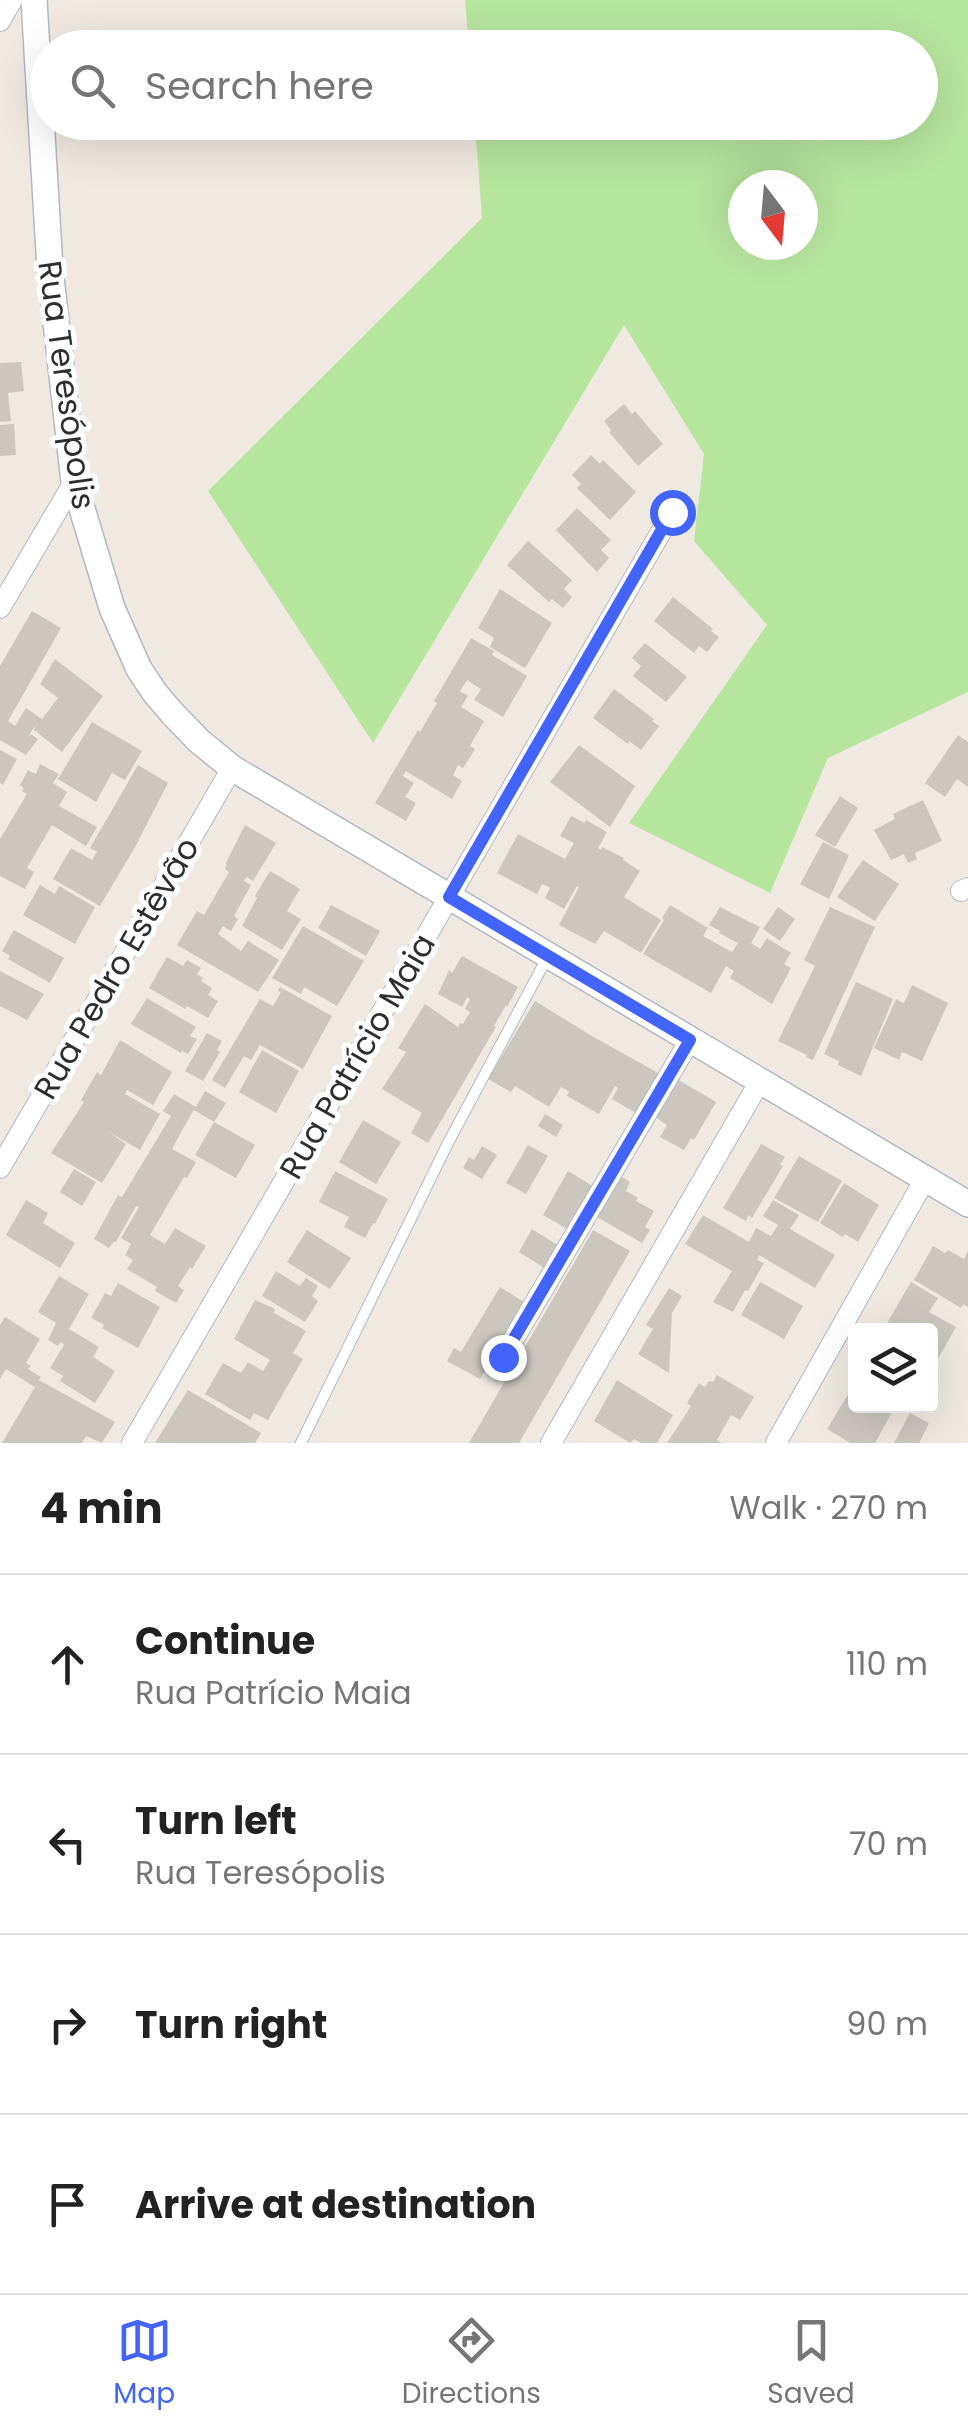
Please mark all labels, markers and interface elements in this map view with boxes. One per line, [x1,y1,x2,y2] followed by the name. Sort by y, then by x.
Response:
[30,30,938,140] search box
[65,58,120,113] icon: search
[145,59,374,112] text: Search here
[728,170,818,260] north arrow
[27,258,107,512] street label: Rua Teresópolis
[650,490,696,536] route start
[23,829,209,1107] street label: Rua Pedro Estêvão
[268,925,446,1187] street label: Rua Patrício Maia
[848,1323,938,1413] map controls
[848,1323,938,1413] button: layers
[481,1335,527,1381] route end
[40,1479,163,1538] text: 4 min
[729,1485,928,1530] text: Walk · 270 m
[135,1614,315,1667] text: Continue
[40,1637,95,1692] icon: ahead
[846,1641,928,1686] text: 110 m
[135,1670,412,1715] text: Rua Patrício Maia
[135,1794,297,1847] text: Turn left
[40,1817,95,1872] icon: left
[849,1821,928,1866] text: 70 m
[135,1850,386,1895] text: Rua Teresópolis
[40,1997,95,2052] icon: right
[135,1998,327,2051] text: Turn right
[846,2001,928,2046] text: 90 m
[40,2177,95,2232] icon: arrive
[135,2178,536,2231] text: Arrive at destination
[113,2313,175,2415] tab: Map
[402,2313,541,2415] tab: Directions
[767,2313,855,2415] tab: Saved

